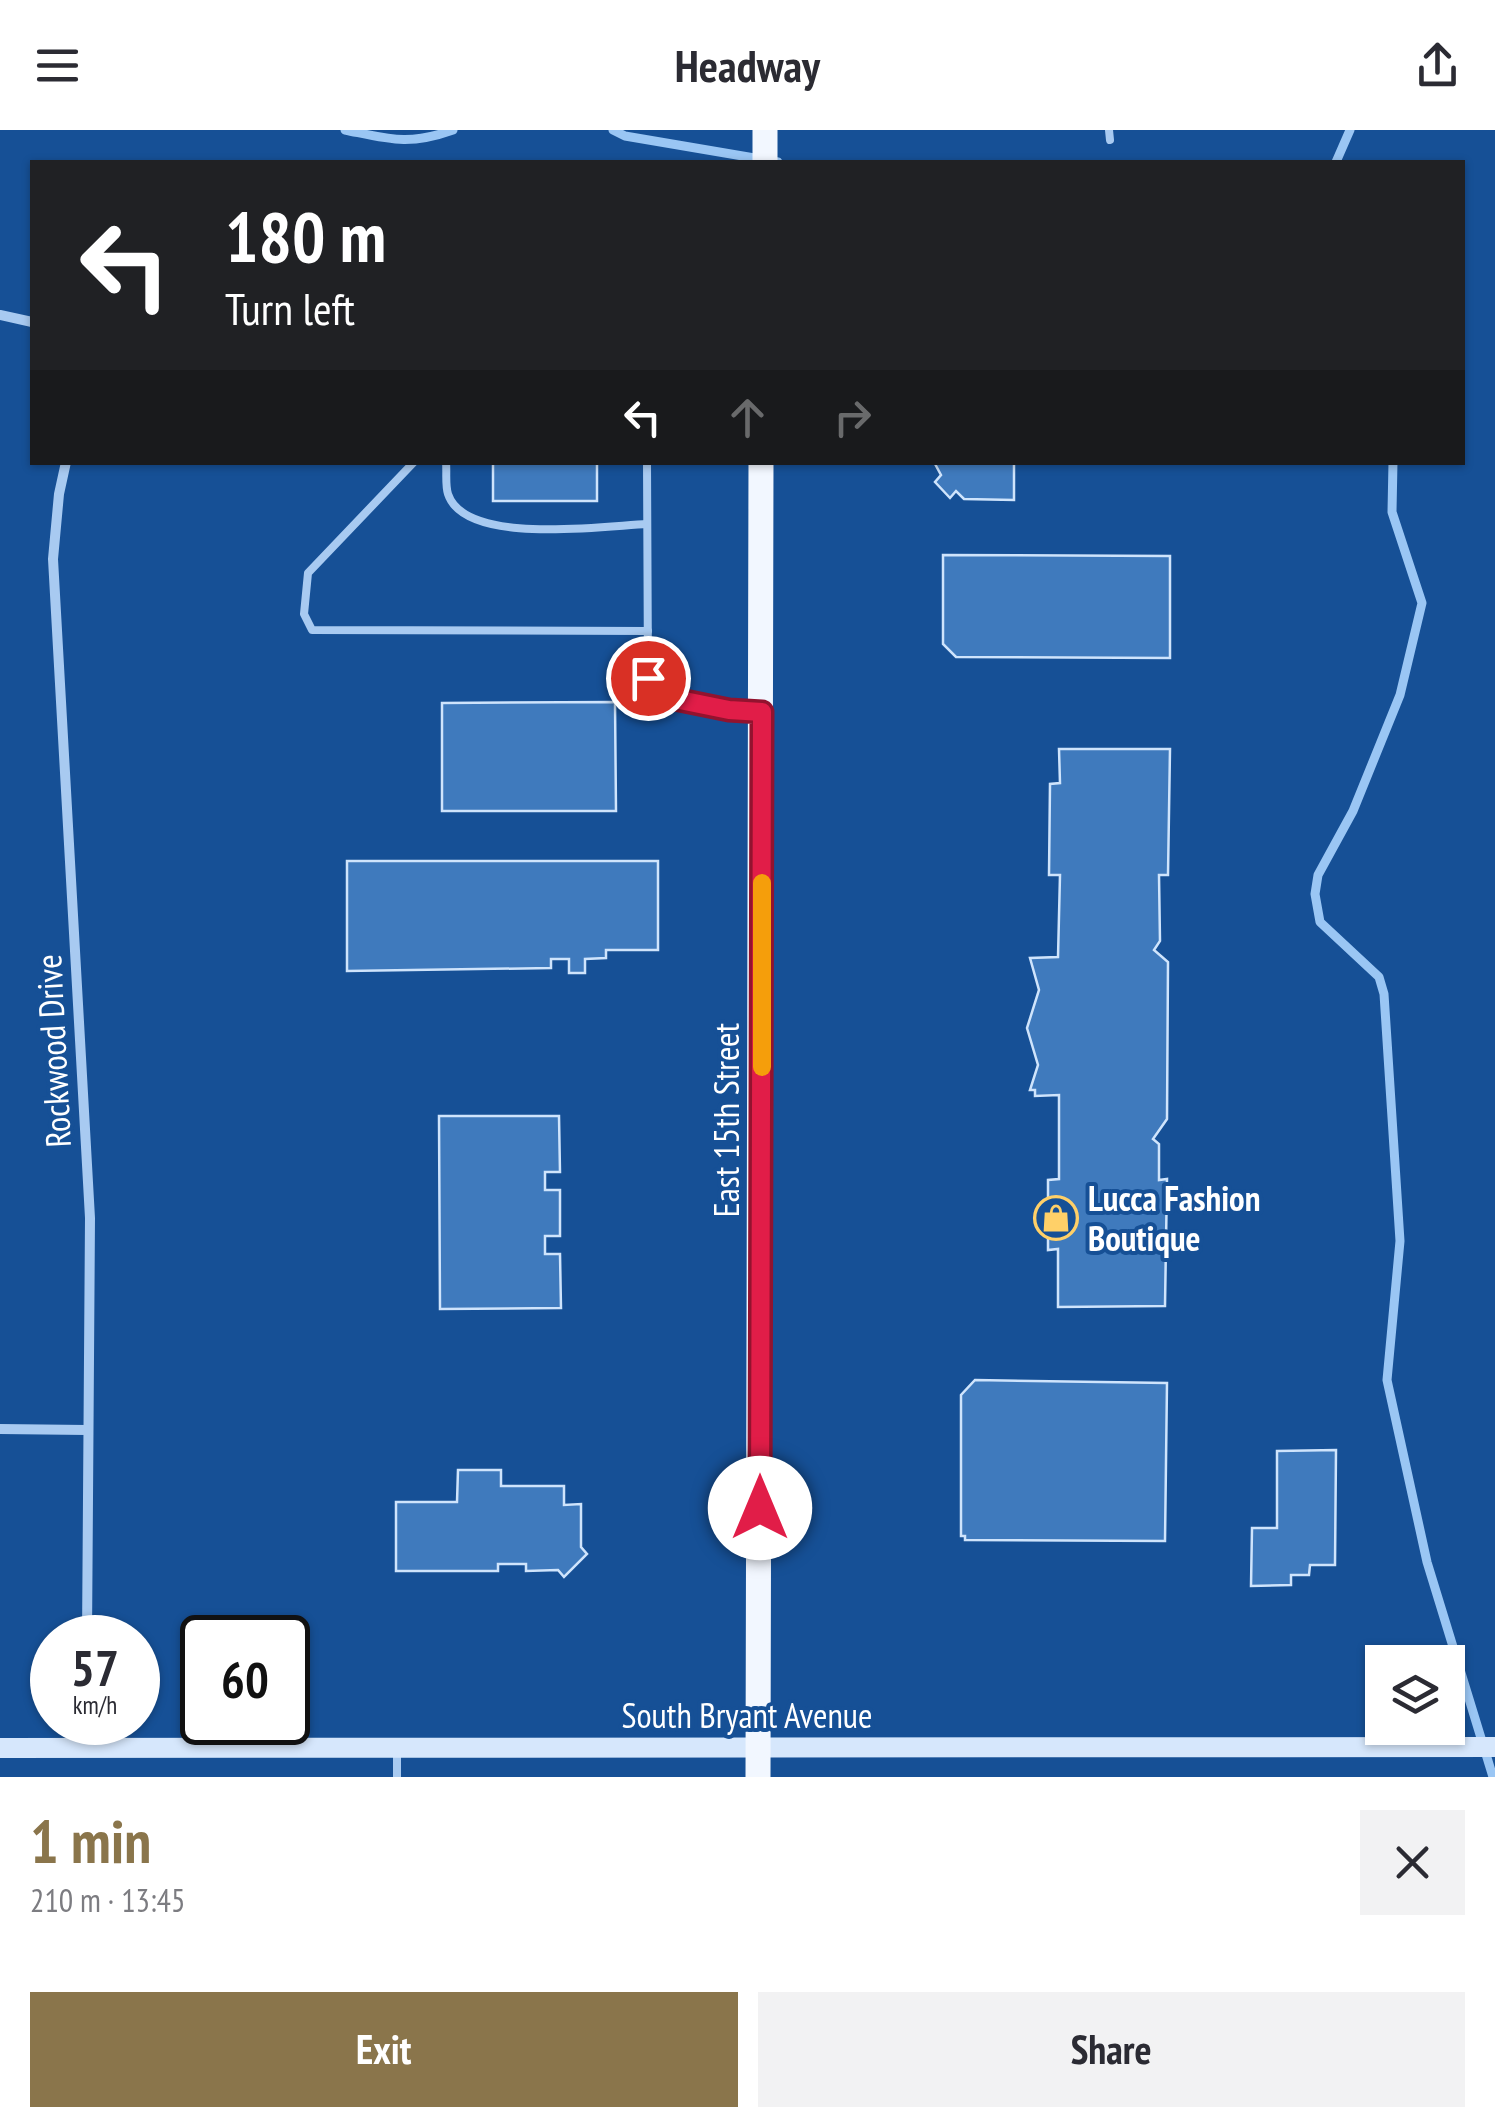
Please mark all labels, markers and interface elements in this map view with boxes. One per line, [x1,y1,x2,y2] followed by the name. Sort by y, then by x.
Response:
[675,36,820,94] text: Headway
[30,38,85,93] icon: menu
[1410,38,1465,93] icon: share
[225,191,386,281] text: 180 m
[60,200,190,330] icon: left
[225,279,355,337] text: Turn left
[615,390,670,445] icon: left
[720,390,775,445] icon: ahead
[825,390,880,445] icon: right
[606,636,691,721] pin
[621,651,676,706] icon: arrive
[25,953,81,1149] street label: Rockwood Drive
[703,1022,749,1217] street label: East 15th Street
[1088,1175,1260,1261] place label: Lucca Fashion Boutique
[1033,1195,1079,1241] shop icon: Lucca Fashion Boutique
[708,1456,812,1560] position arrow
[180,1615,310,1745] speed limit sign: 60
[71,1635,119,1700] text: 57
[1365,1645,1465,1745] map controls
[1365,1645,1465,1745] button: layers
[73,1689,117,1721] text: km/h
[622,1692,872,1738] street label: South Bryant Avenue
[30,1802,151,1880] text: 1 min
[1360,1810,1465,1915] button: close
[30,1879,185,1921] text: 210 m · 13:45
[30,1992,738,2107] button: Exit
[758,1992,1465,2107] button: Share

